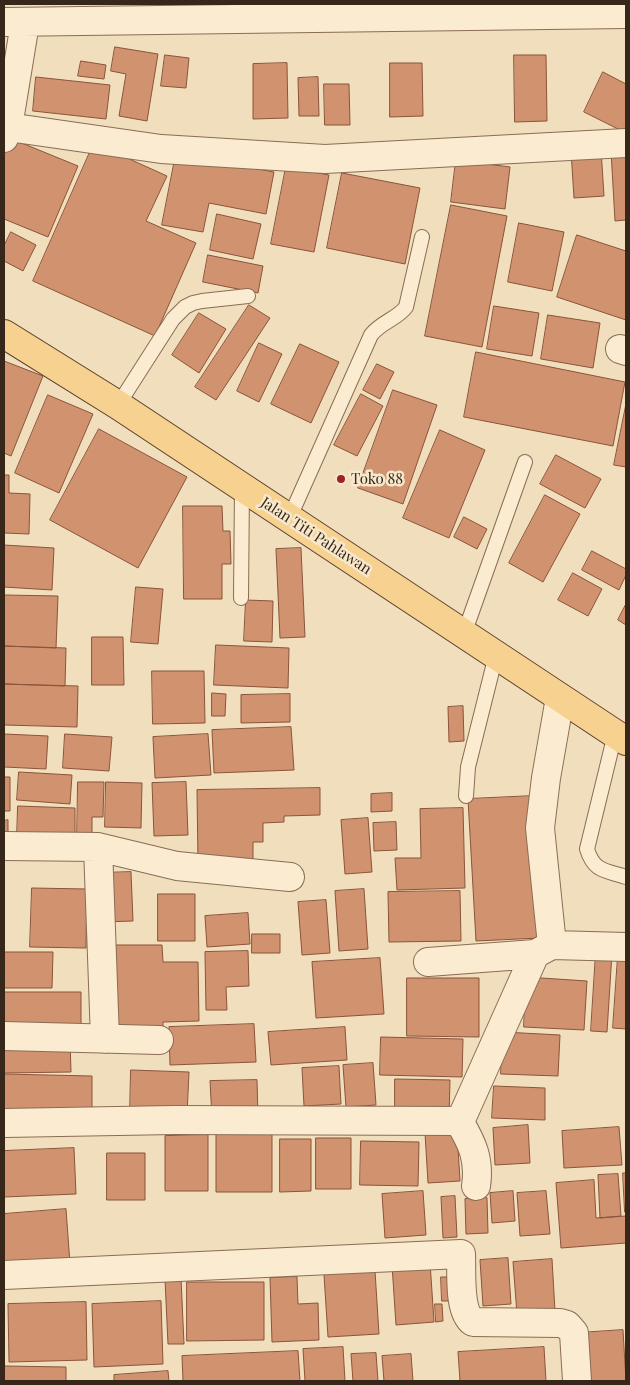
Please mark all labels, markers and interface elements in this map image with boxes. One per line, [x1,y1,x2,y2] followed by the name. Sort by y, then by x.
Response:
[351,470,403,488] place label: Toko 88
[335,473,347,485] marker: Toko 88
[257,494,375,578] street label: Jalan Titi Pahlawan

